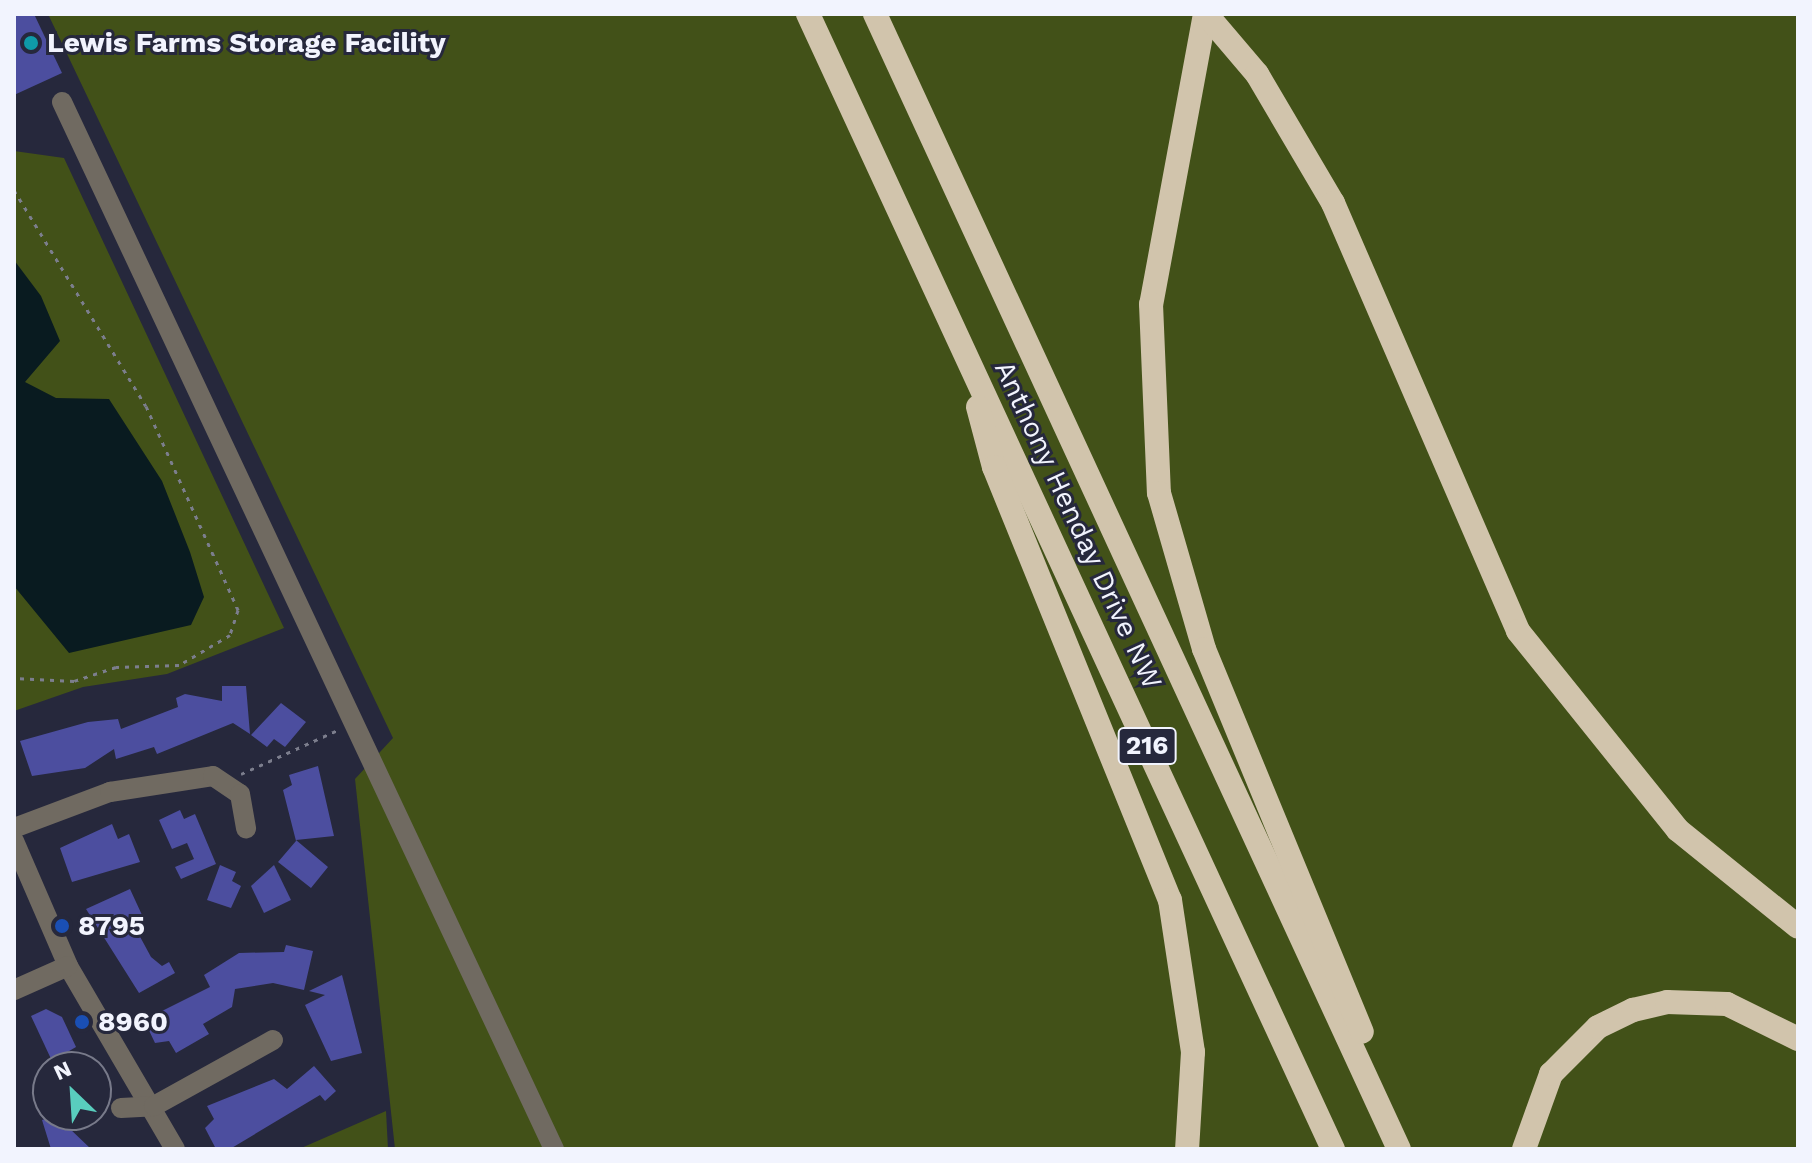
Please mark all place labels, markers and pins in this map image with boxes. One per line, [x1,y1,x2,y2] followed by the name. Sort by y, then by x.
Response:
[47,26,446,60] place label: Lewis Farms Storage Facility
[22,34,40,52] marker: Lewis Farms Storage Facility
[78,909,145,943] place label: 8795
[53,917,71,935] marker: 8795
[98,1005,168,1039] place label: 8960
[73,1013,91,1031] marker: 8960

